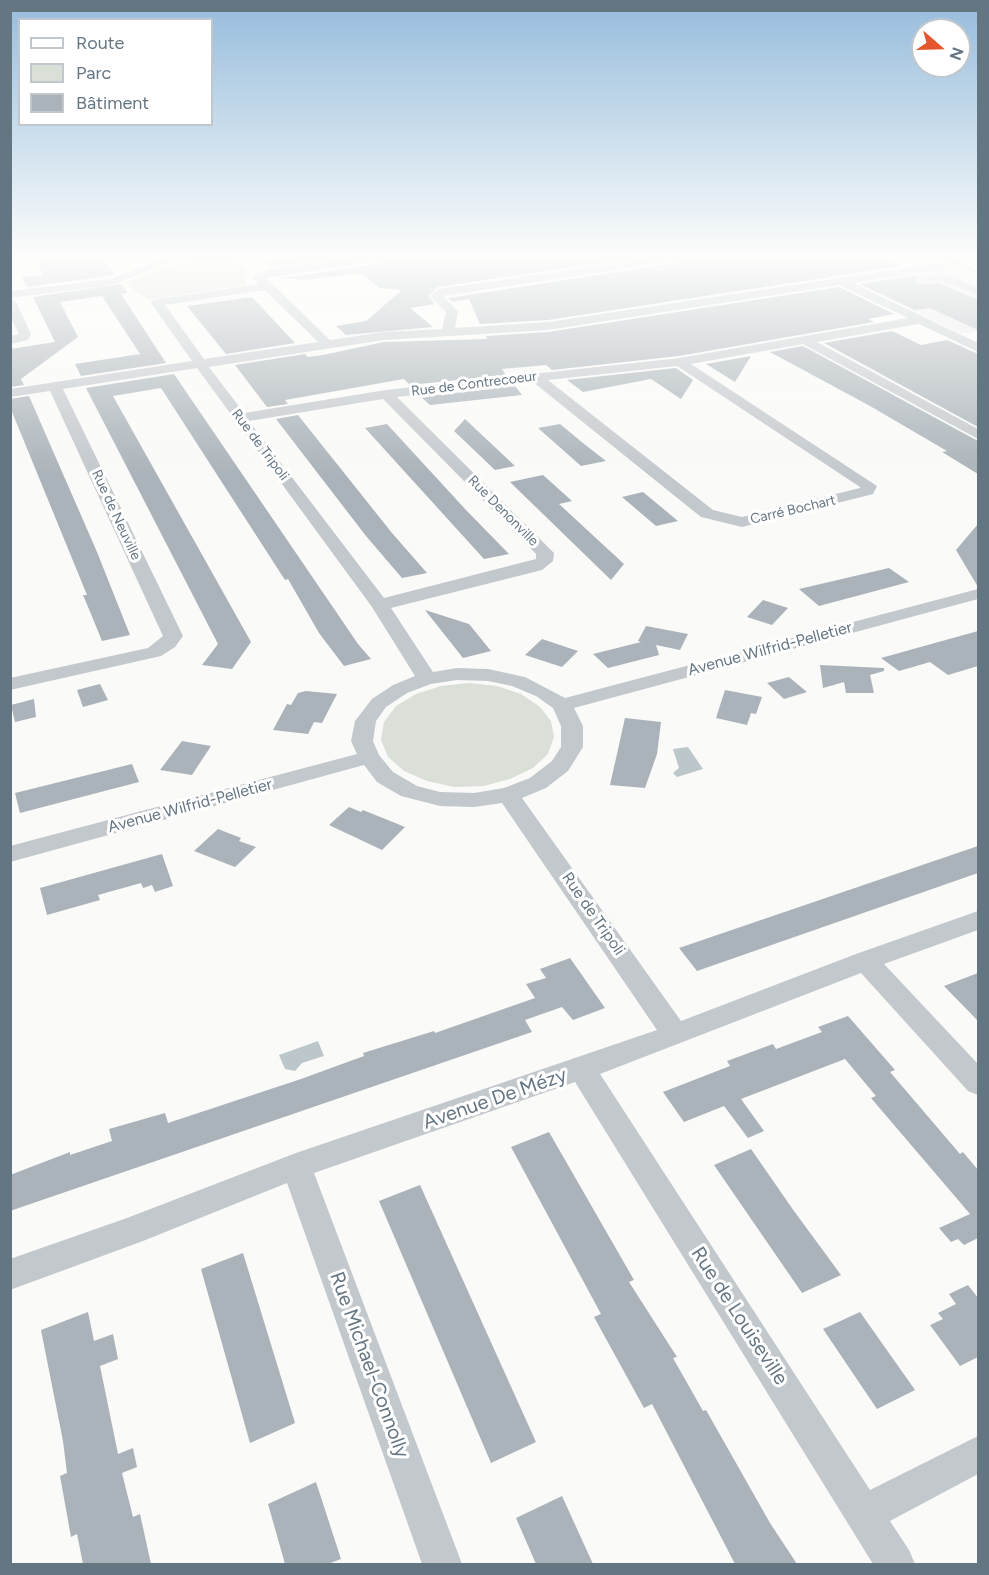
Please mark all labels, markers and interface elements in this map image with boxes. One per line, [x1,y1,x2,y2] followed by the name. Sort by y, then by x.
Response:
[18,18,213,126] legend
[911,18,971,78] north arrow
[76,32,124,54] text: Route
[945,45,968,63] text: N
[76,62,111,84] text: Parc
[76,92,149,114] text: Bâtiment
[410,368,538,400] street label: Rue de Contrecoeur
[228,406,292,484] street label: Rue de Tripoli
[88,467,144,563] street label: Rue de Neuville
[464,472,542,550] street label: Rue Denonville
[749,492,837,528] street label: Carré Bochart
[686,618,854,680] street label: Avenue Wilfrid-Pelletier
[106,775,274,837] street label: Avenue Wilfrid-Pelletier
[557,869,629,959] street label: Rue de Tripoli
[420,1063,570,1135] street label: Avenue De Mézy
[685,1243,793,1389] street label: Rue de Louiseville
[324,1269,414,1461] street label: Rue Michael-Connolly

